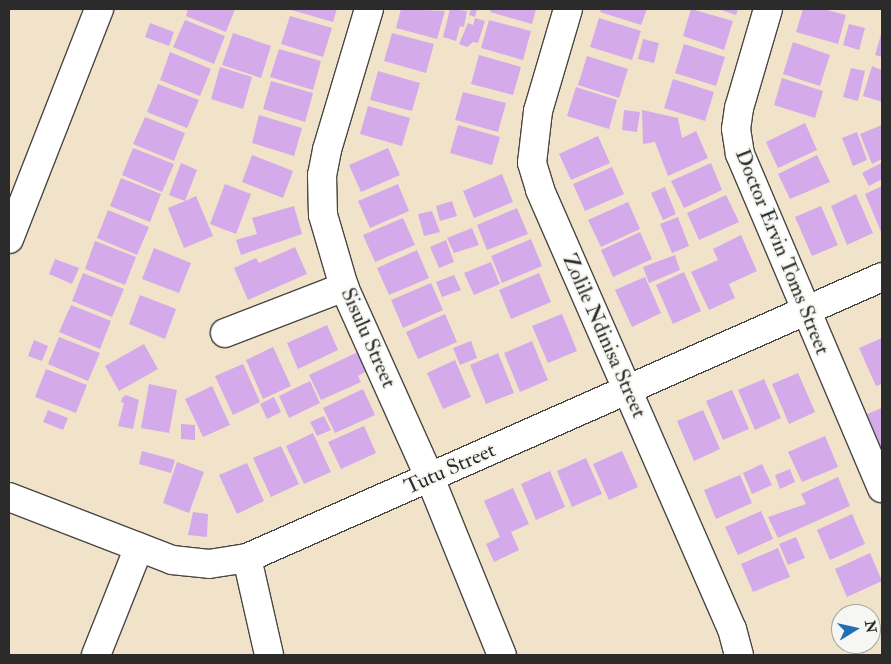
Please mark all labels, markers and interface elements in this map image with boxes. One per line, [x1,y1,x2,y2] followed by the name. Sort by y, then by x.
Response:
[729,146,835,358] street label: Doctor Ervin Toms Street
[557,250,651,422] street label: Zolile Ndinisa Street
[335,284,401,392] street label: Sisulu Street
[401,438,499,500] street label: Tutu Street
[831,604,881,654] north arrow
[861,619,880,634] text: N

